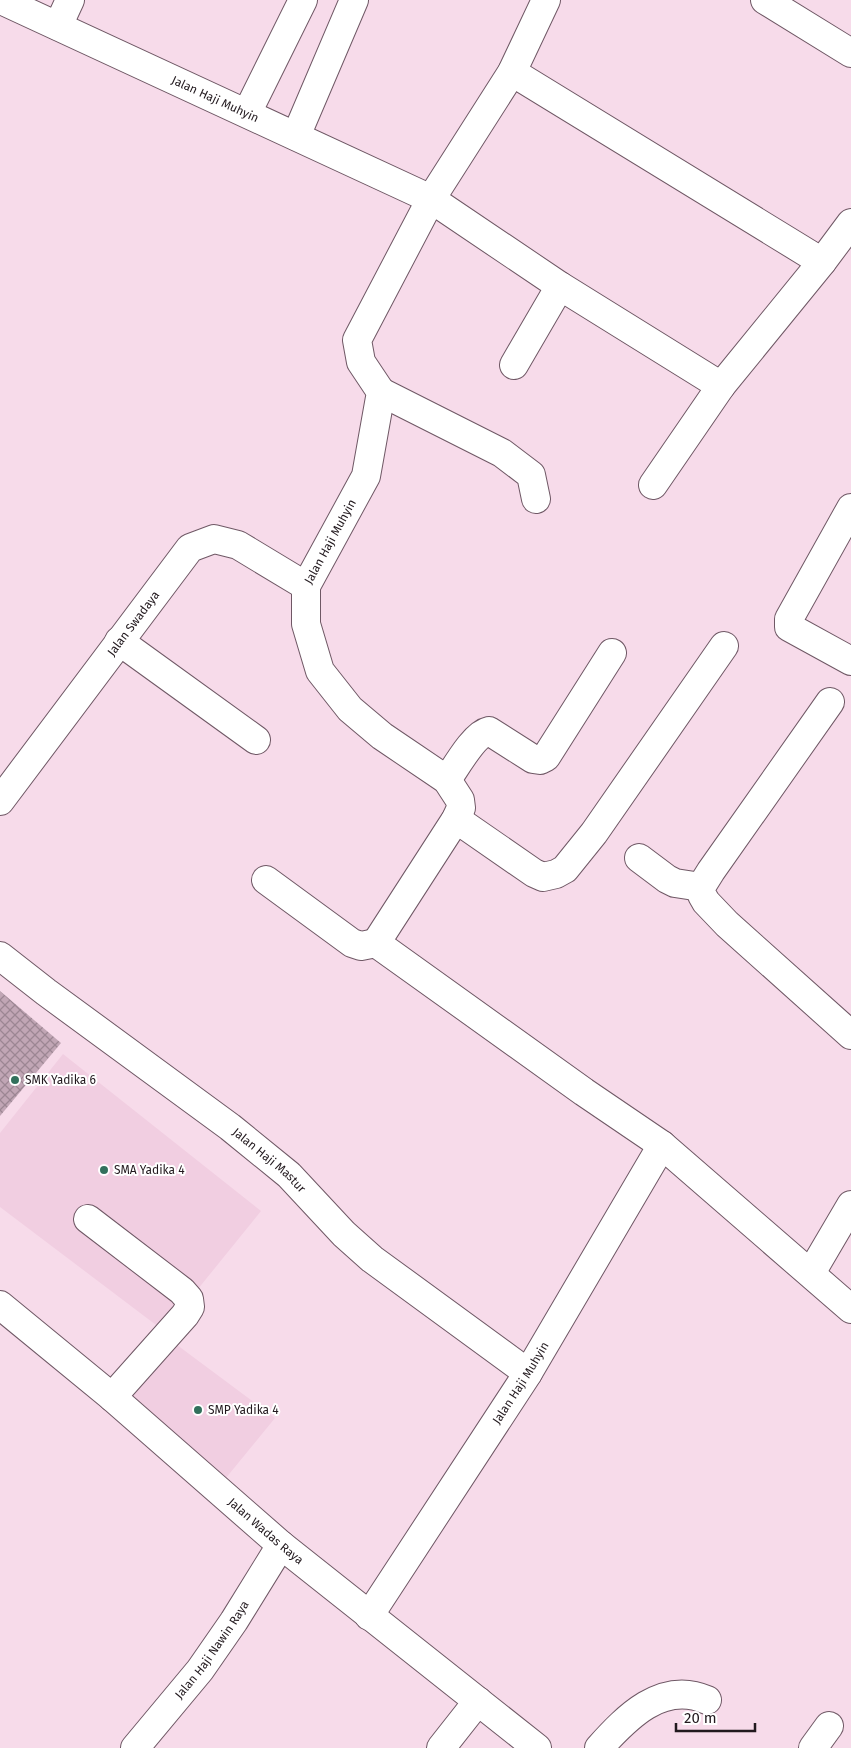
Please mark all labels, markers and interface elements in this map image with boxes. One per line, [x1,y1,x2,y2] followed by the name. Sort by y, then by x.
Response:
[169,73,261,125] street label: Jalan Haji Muhyin
[301,497,359,586] street label: Jalan Haji Muhyin
[104,588,162,659] street label: Jalan Swadaya
[25,1073,96,1087] place label: SMK Yadika 6
[9,1074,21,1086] marker: SMK Yadika 6
[230,1125,309,1196] street label: Jalan Haji Mastur
[114,1163,185,1177] place label: SMA Yadika 4
[98,1164,110,1176] marker: SMA Yadika 4
[489,1339,552,1427] street label: Jalan Haji Muhyin
[208,1403,279,1417] place label: SMP Yadika 4
[192,1404,204,1416] marker: SMP Yadika 4
[225,1495,306,1567] street label: Jalan Wadas Raya
[172,1598,252,1702] street label: Jalan Haji Nawin Raya
[676,1700,755,1732] scale bar
[684,1709,717,1727] text: 20 m

